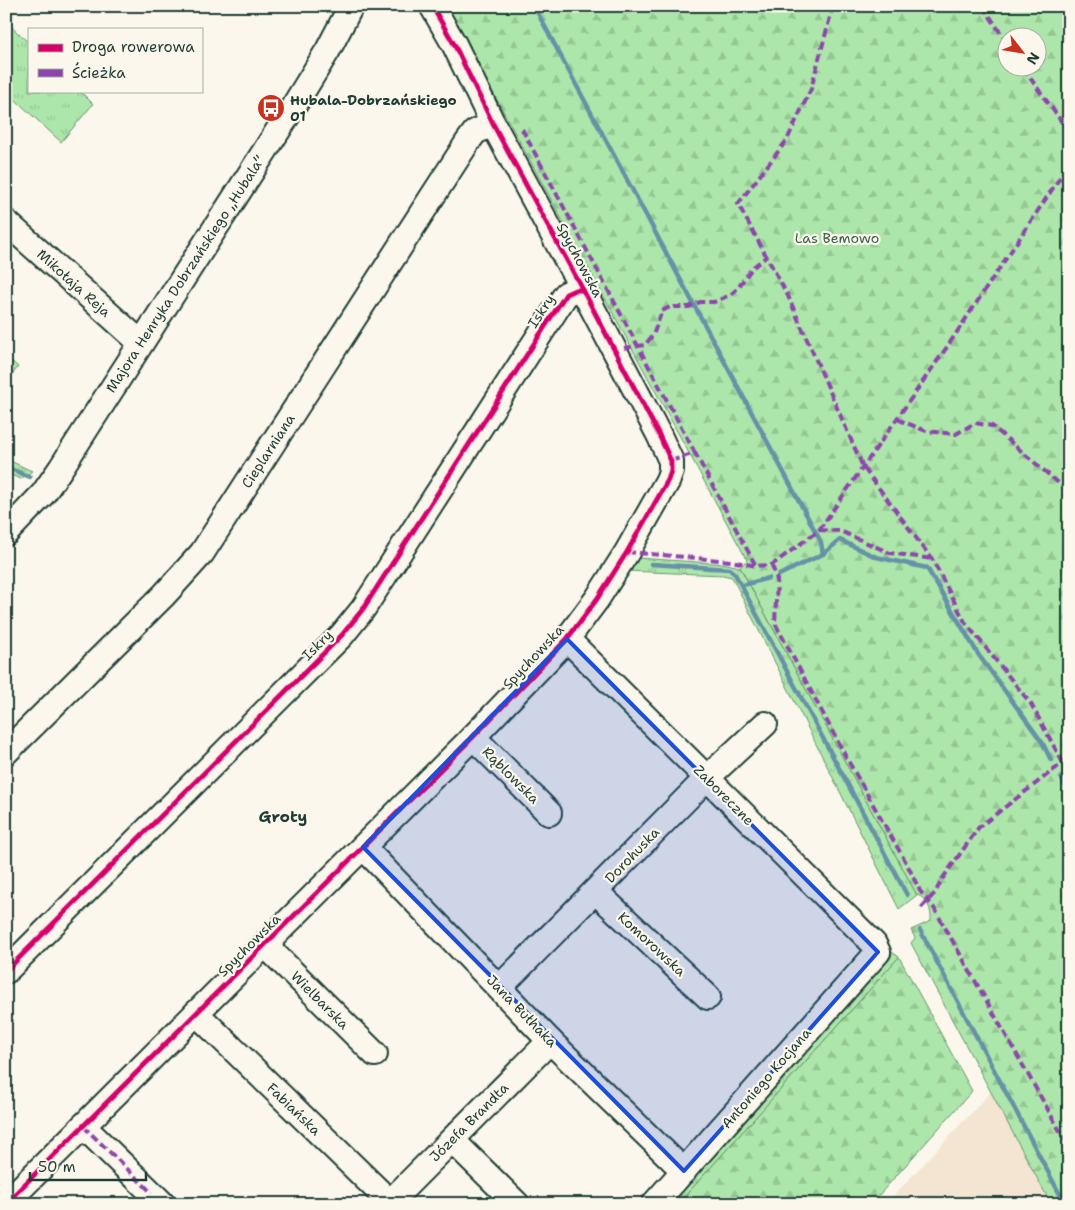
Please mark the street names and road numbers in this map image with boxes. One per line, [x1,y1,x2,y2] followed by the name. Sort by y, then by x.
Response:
[102,152,269,396] street label: Majora Henryka Dobrzańskiego „Hubala”
[553,220,607,301] street label: Spychowska
[33,245,115,321] street label: Mikołaja Reja
[524,291,558,331] street label: Iskry
[237,410,299,491] street label: Cieplarniana
[498,621,568,693] street label: Spychowska
[298,626,336,664] street label: Iskry
[479,743,544,808] street label: Rąblowska
[690,761,758,829] street label: Zaboreczne
[601,823,663,887] street label: Dorohuska
[614,908,690,980] street label: Komorowska
[214,909,285,980] street label: Spychowska
[287,967,353,1033] street label: Wielbarska
[483,971,561,1051] street label: Jana Bułhaka
[717,1024,815,1132] street label: Antoniego Kocjana
[263,1079,325,1139] street label: Fabiańska
[426,1079,512,1165] street label: Józefa Brandta

